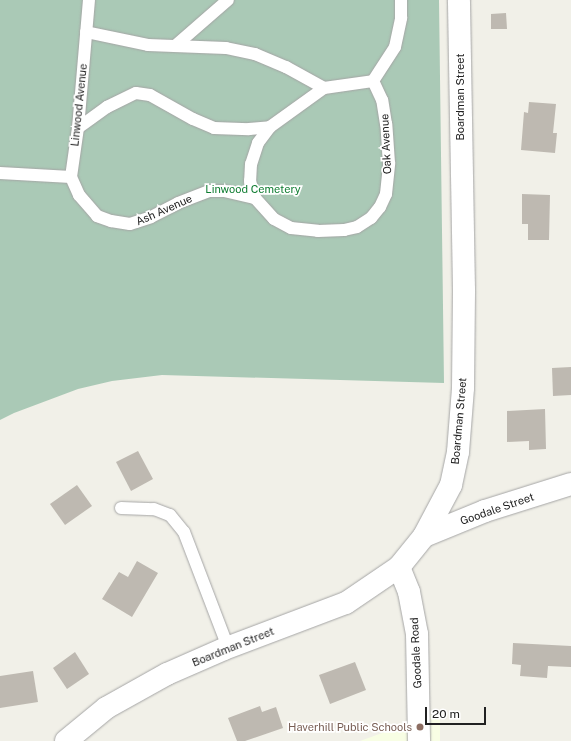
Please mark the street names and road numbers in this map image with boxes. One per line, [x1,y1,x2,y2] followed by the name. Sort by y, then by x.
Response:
[453,53,467,141] street label: Boardman Street
[68,63,90,147] street label: Linwood Avenue
[378,113,394,175] street label: Oak Avenue
[134,192,194,228] street label: Ash Avenue
[449,377,469,465] street label: Boardman Street
[458,490,536,528] street label: Goodale Street
[408,617,424,689] street label: Goodale Road
[190,625,276,669] street label: Boardman Street

